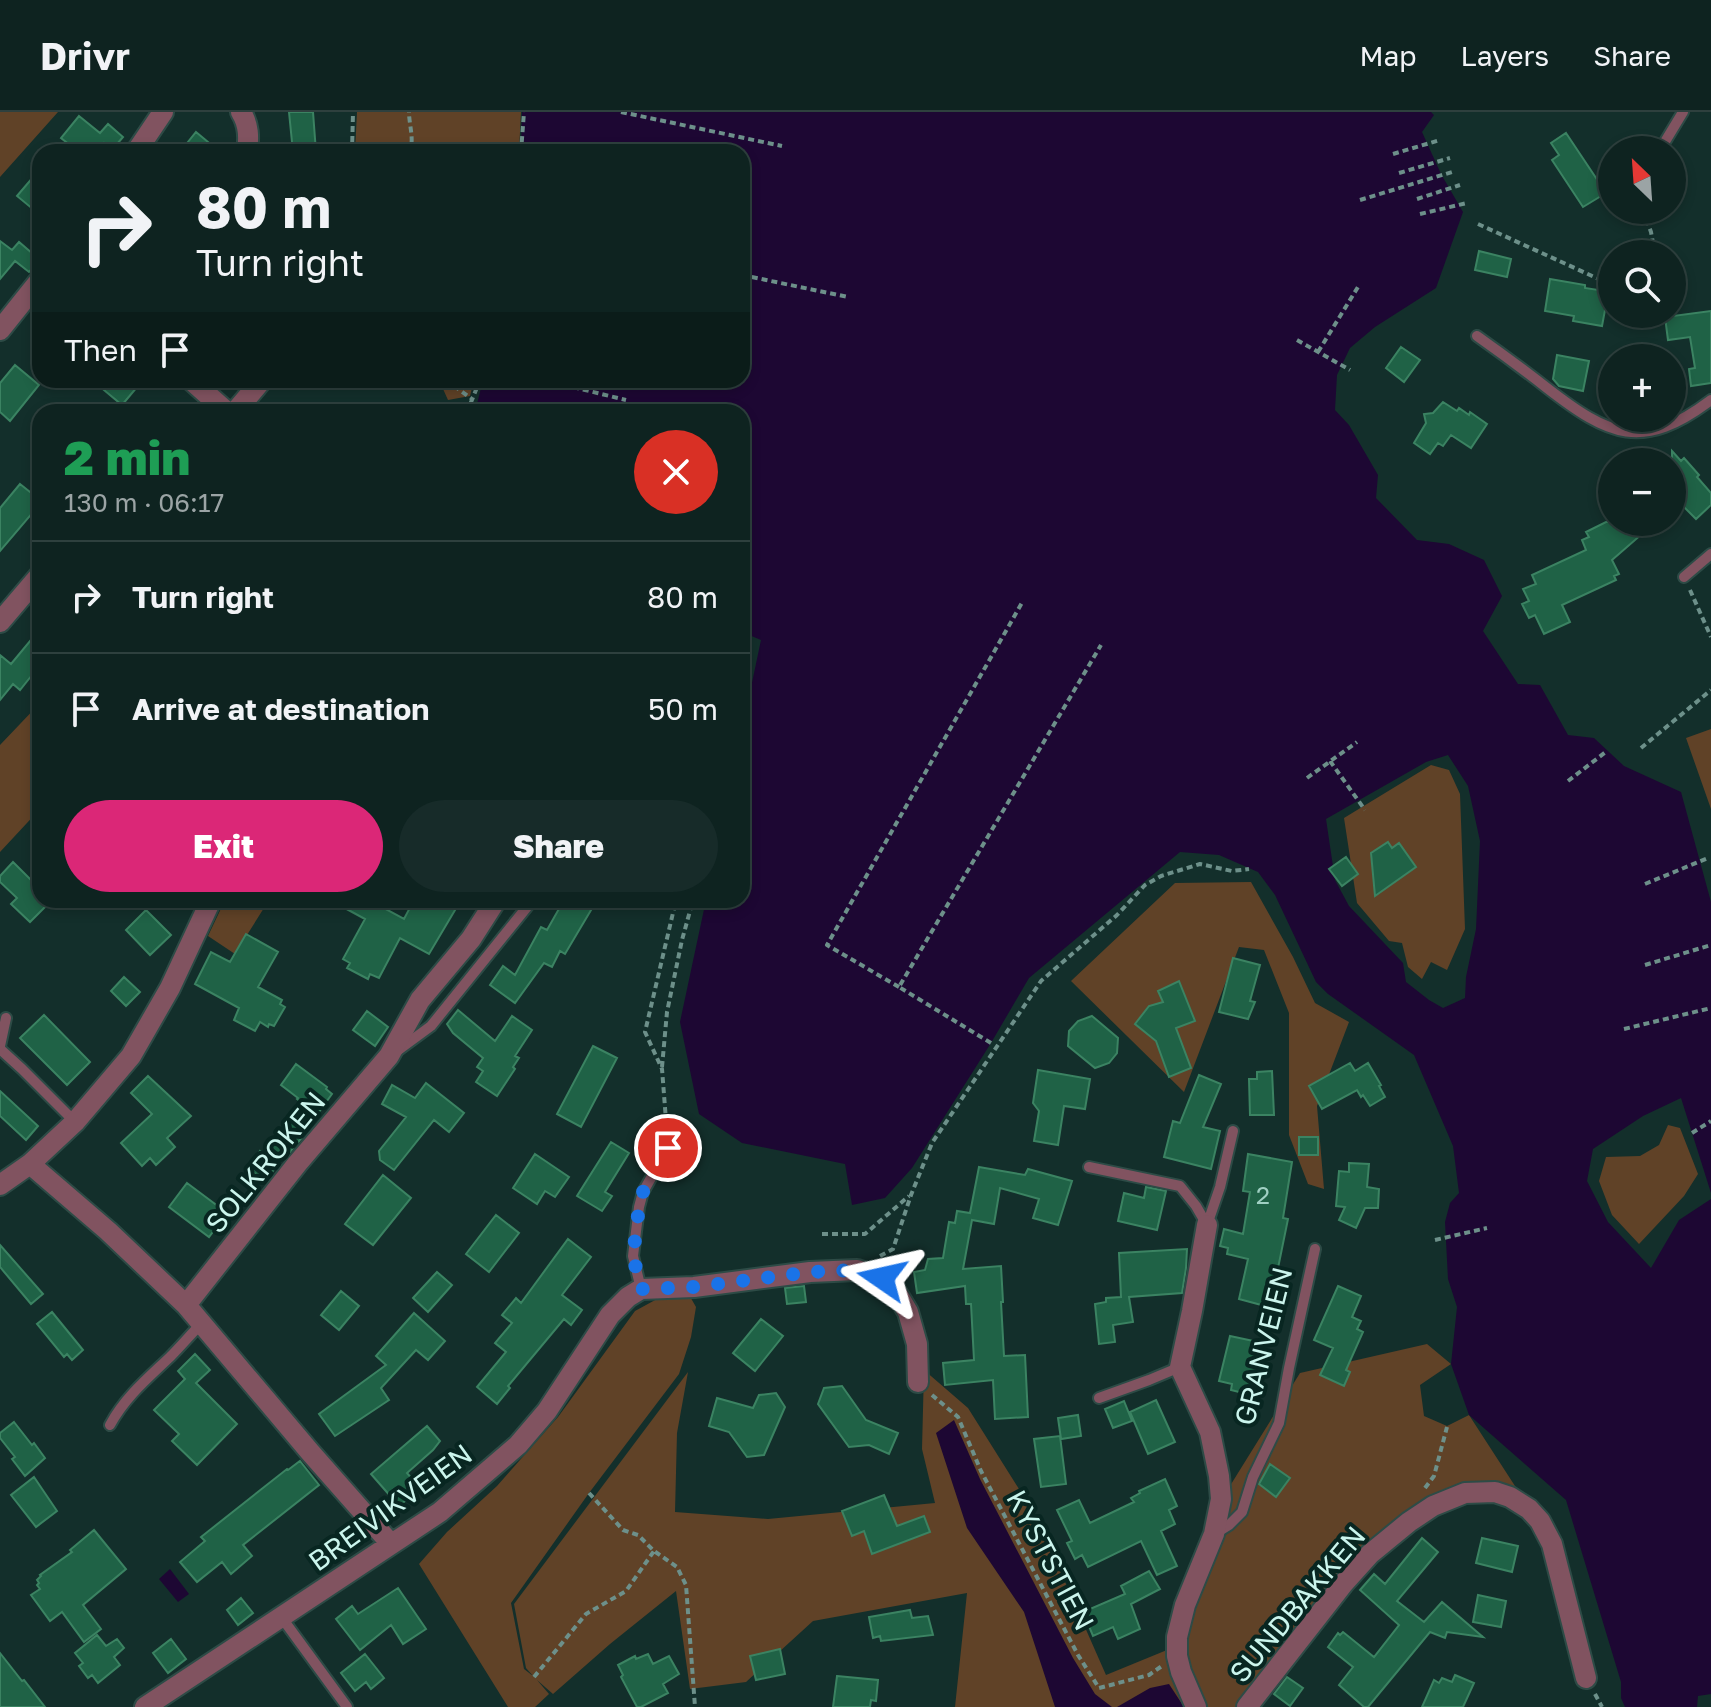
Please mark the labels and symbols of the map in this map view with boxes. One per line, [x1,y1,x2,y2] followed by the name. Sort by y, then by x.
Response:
[1598,136,1686,224] north arrow
[198,1085,332,1239] street label: SOLKROKEN
[634,1114,702,1182] pin
[1256,1180,1270,1209] house number: 2
[840,1236,924,1320] position arrow
[1227,1263,1299,1429] street label: GRANVEIEN
[302,1437,478,1577] street label: BREIVIKVEIEN
[1000,1484,1102,1636] street label: KYSTSTIEN
[1222,1519,1372,1689] street label: SUNDBAKKEN

